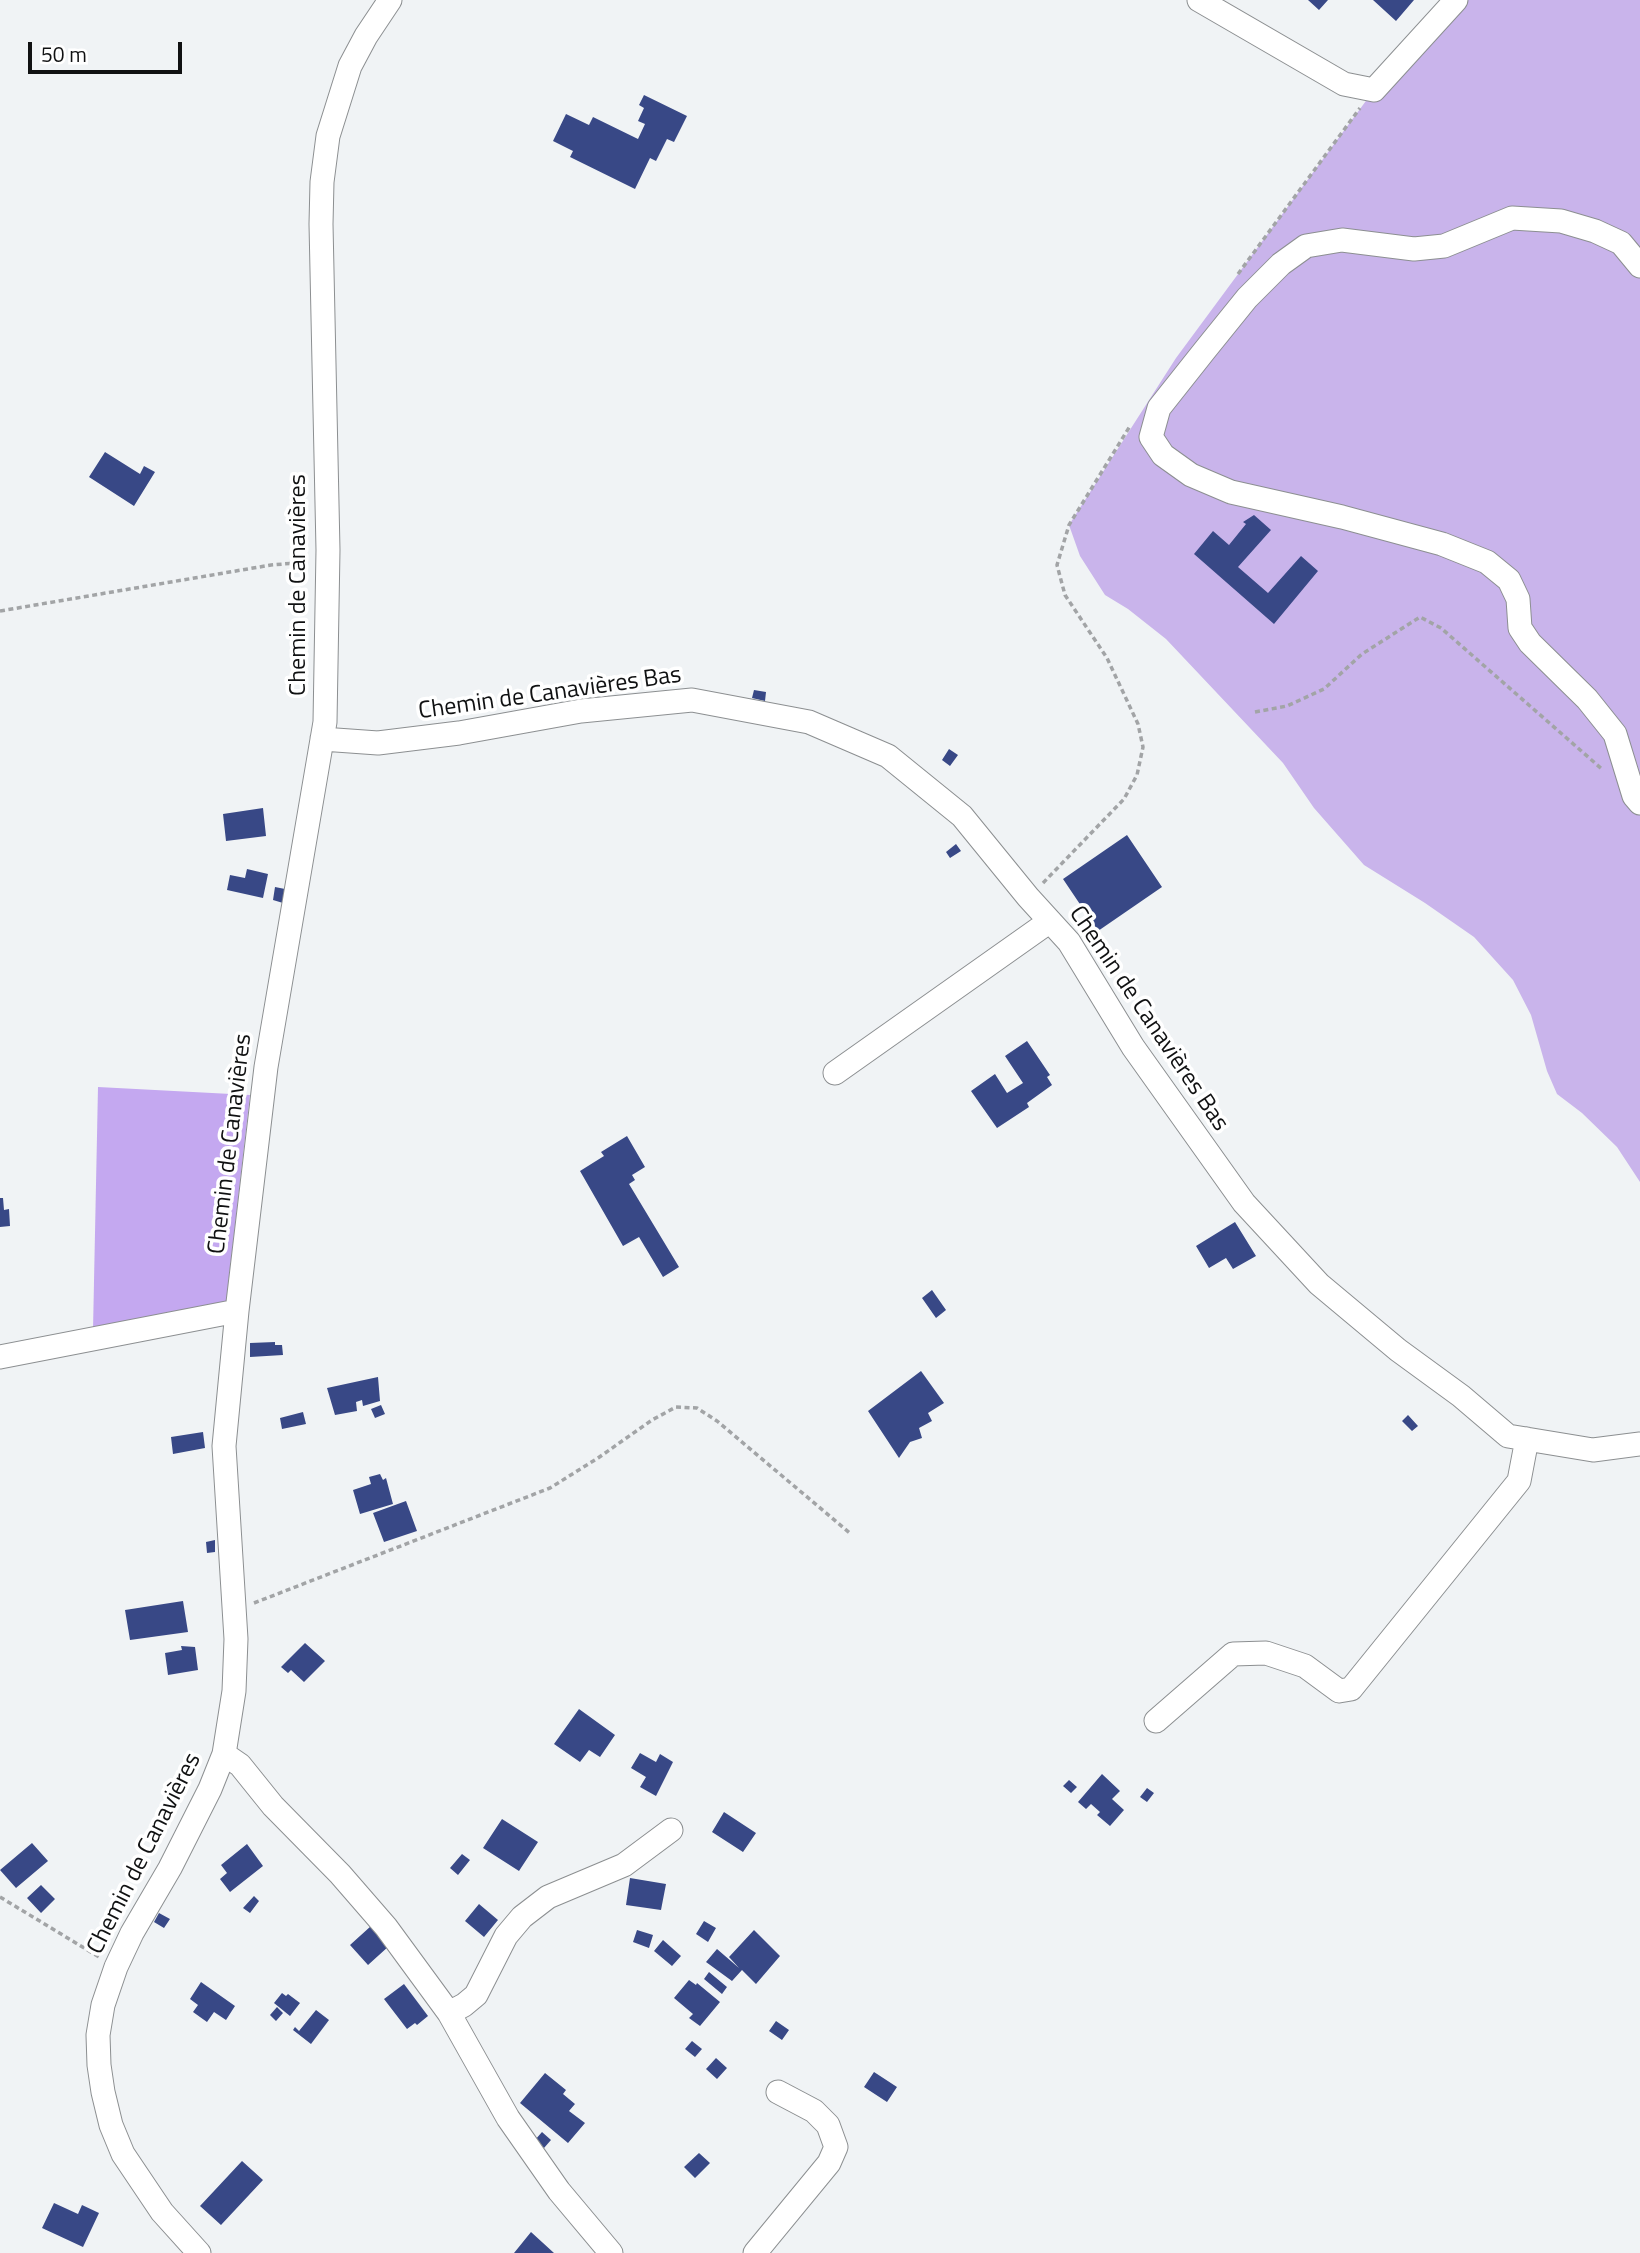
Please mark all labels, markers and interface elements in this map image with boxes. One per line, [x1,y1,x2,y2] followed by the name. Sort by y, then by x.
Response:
[32,28,186,72] scale bar
[41,38,87,70] text: 50 m
[285,474,313,696] street label: Chemin de Canavières
[417,661,683,727] street label: Chemin de Canavières Bas
[1062,901,1234,1137] street label: Chemin de Canavières Bas
[203,1032,259,1256] street label: Chemin de Canavières
[82,1749,208,1959] street label: Chemin de Canavières

